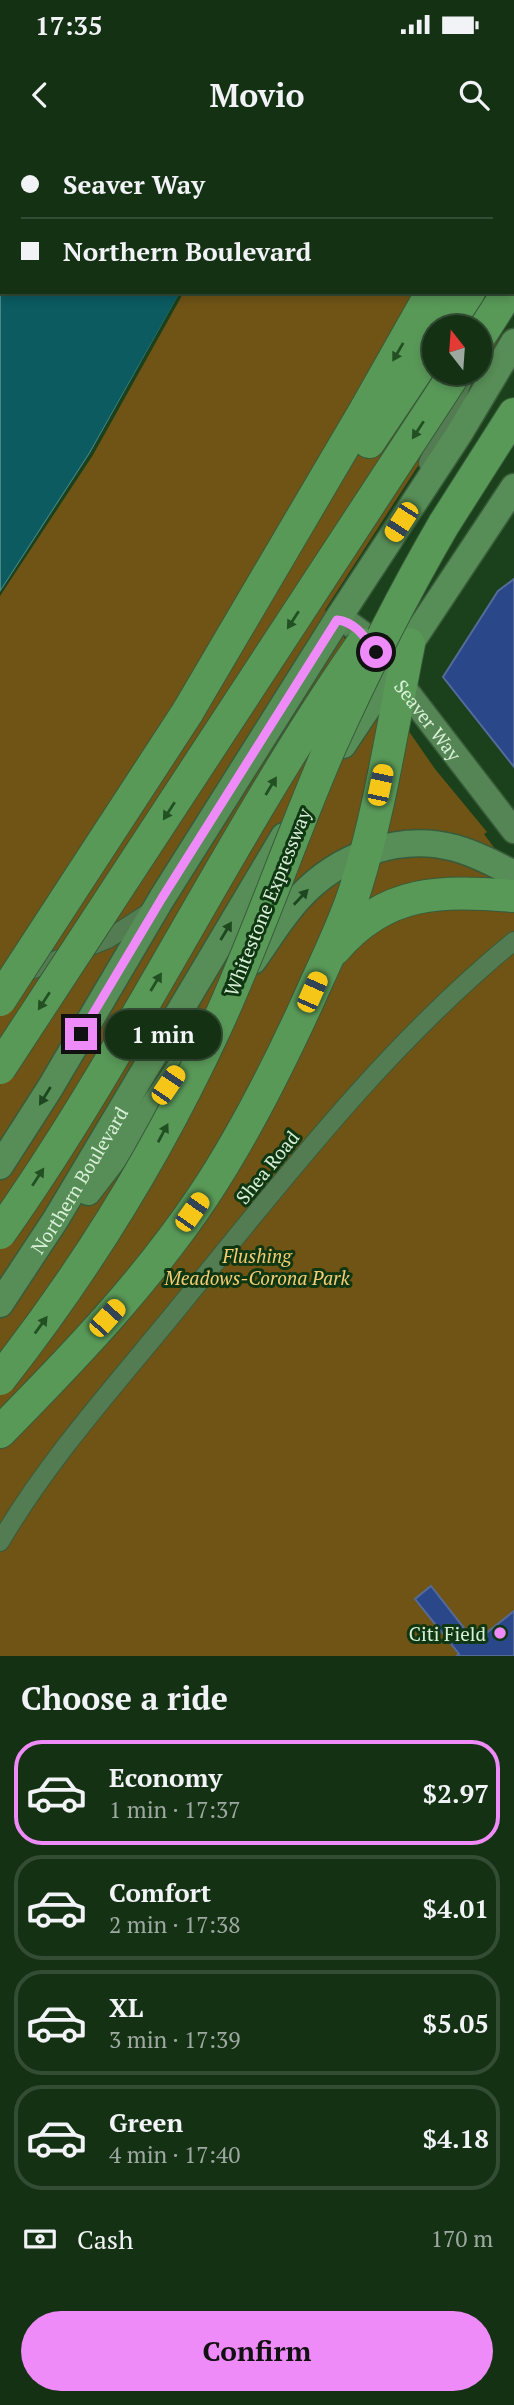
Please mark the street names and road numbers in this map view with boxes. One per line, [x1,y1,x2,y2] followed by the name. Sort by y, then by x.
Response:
[389,674,468,766] street label: Seaver Way
[218,804,316,1000] street label: Whitestone Expressway
[24,1101,133,1258] street label: Northern Boulevard
[230,1125,305,1209] street label: Shea Road

